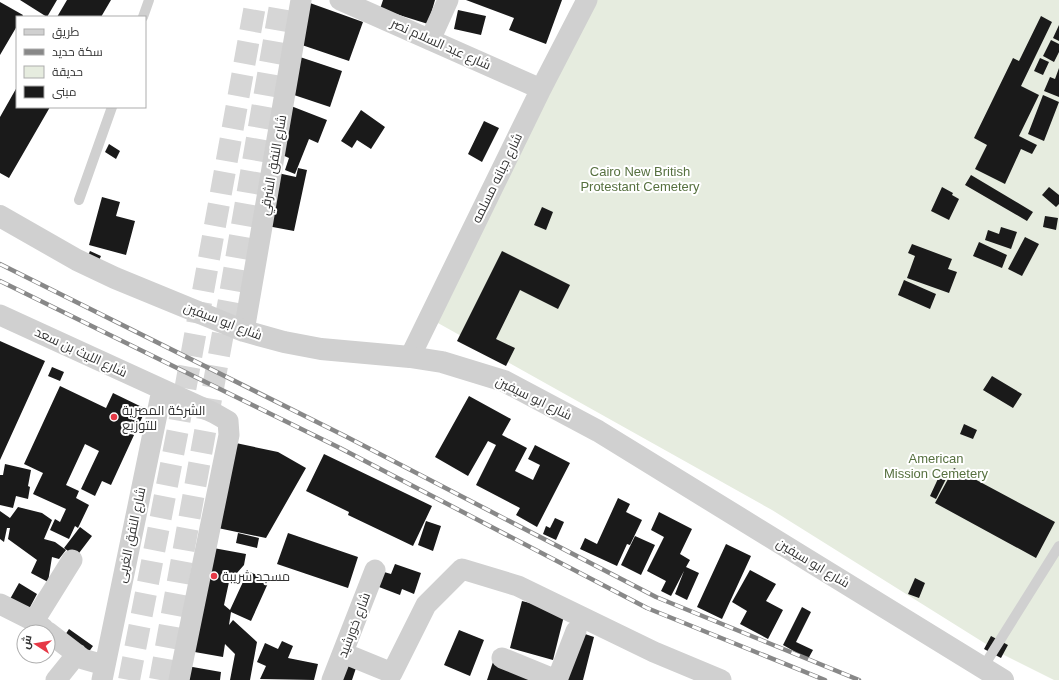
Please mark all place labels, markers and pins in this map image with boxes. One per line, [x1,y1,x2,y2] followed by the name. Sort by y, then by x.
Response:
[122,403,206,434] place label: الشركة المصرية للتوزيع
[109,412,119,422] marker: الشركة المصرية للتوزيع
[222,569,290,584] place label: مسجد شريبة
[209,571,219,581] marker: مسجد شريبة

